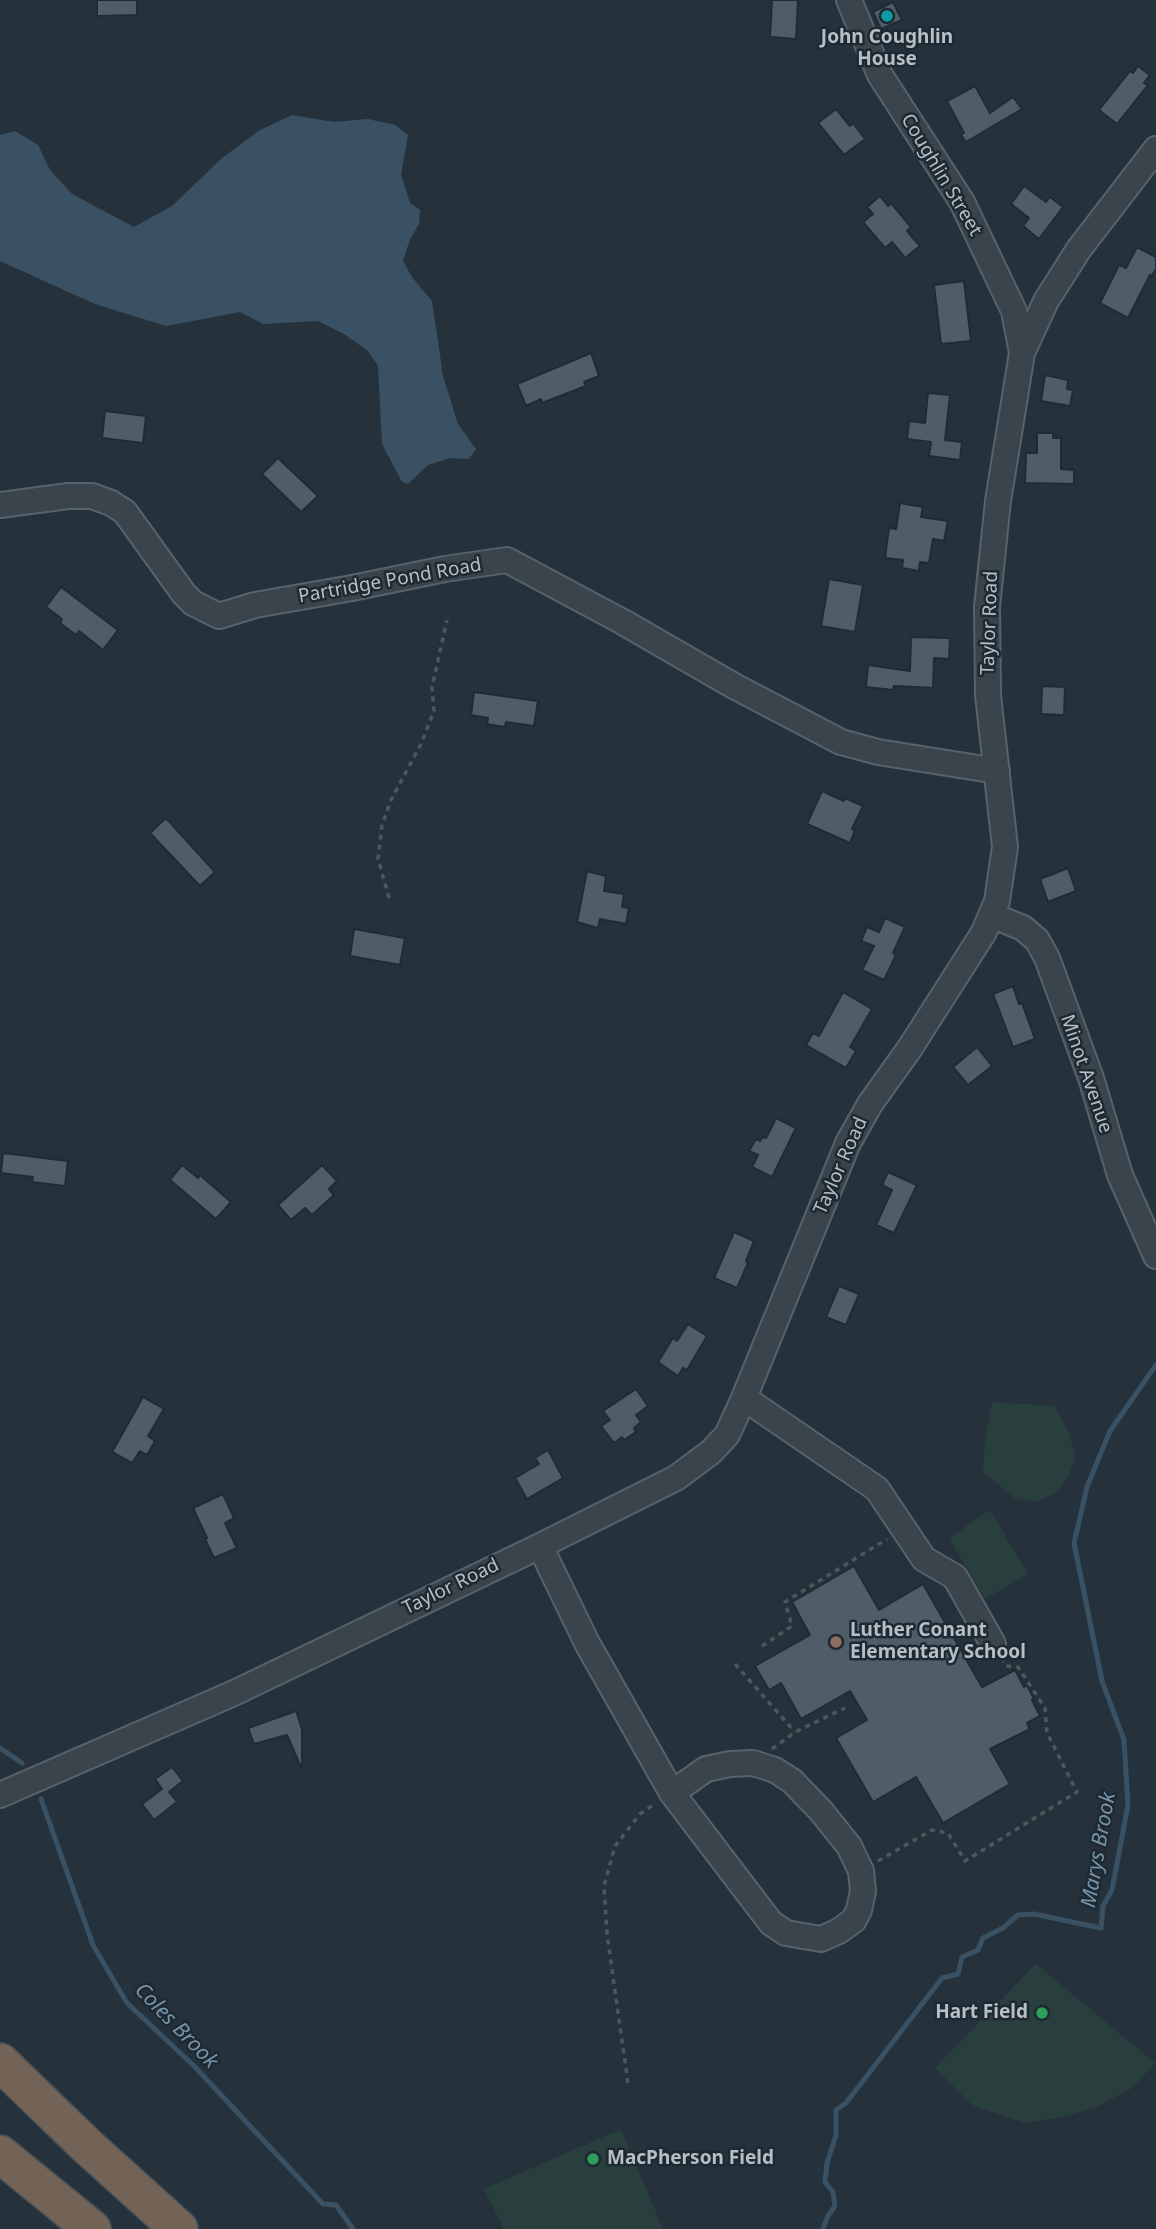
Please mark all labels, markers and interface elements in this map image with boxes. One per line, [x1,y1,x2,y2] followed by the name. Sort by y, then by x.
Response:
[879,8,895,24] marker: John Coughlin House
[821,27,953,71] place label: John Coughlin House
[896,110,986,240] street label: Coughlin Street
[297,554,483,608] street label: Partridge Pond Road
[977,571,1003,675] street label: Taylor Road
[1055,1012,1117,1136] street label: Minot Avenue
[809,1114,873,1218] street label: Taylor Road
[399,1554,503,1620] street label: Taylor Road
[850,1620,1026,1664] place label: Luther Conant Elementary School
[828,1634,844,1650] marker: Luther Conant Elementary School
[1076,1790,1122,1910] water label: Marys Brook
[129,1978,223,2074] water label: Coles Brook
[935,2002,1028,2024] place label: Hart Field
[1034,2005,1050,2021] marker: Hart Field
[607,2148,774,2170] place label: MacPherson Field
[585,2151,601,2167] marker: MacPherson Field

